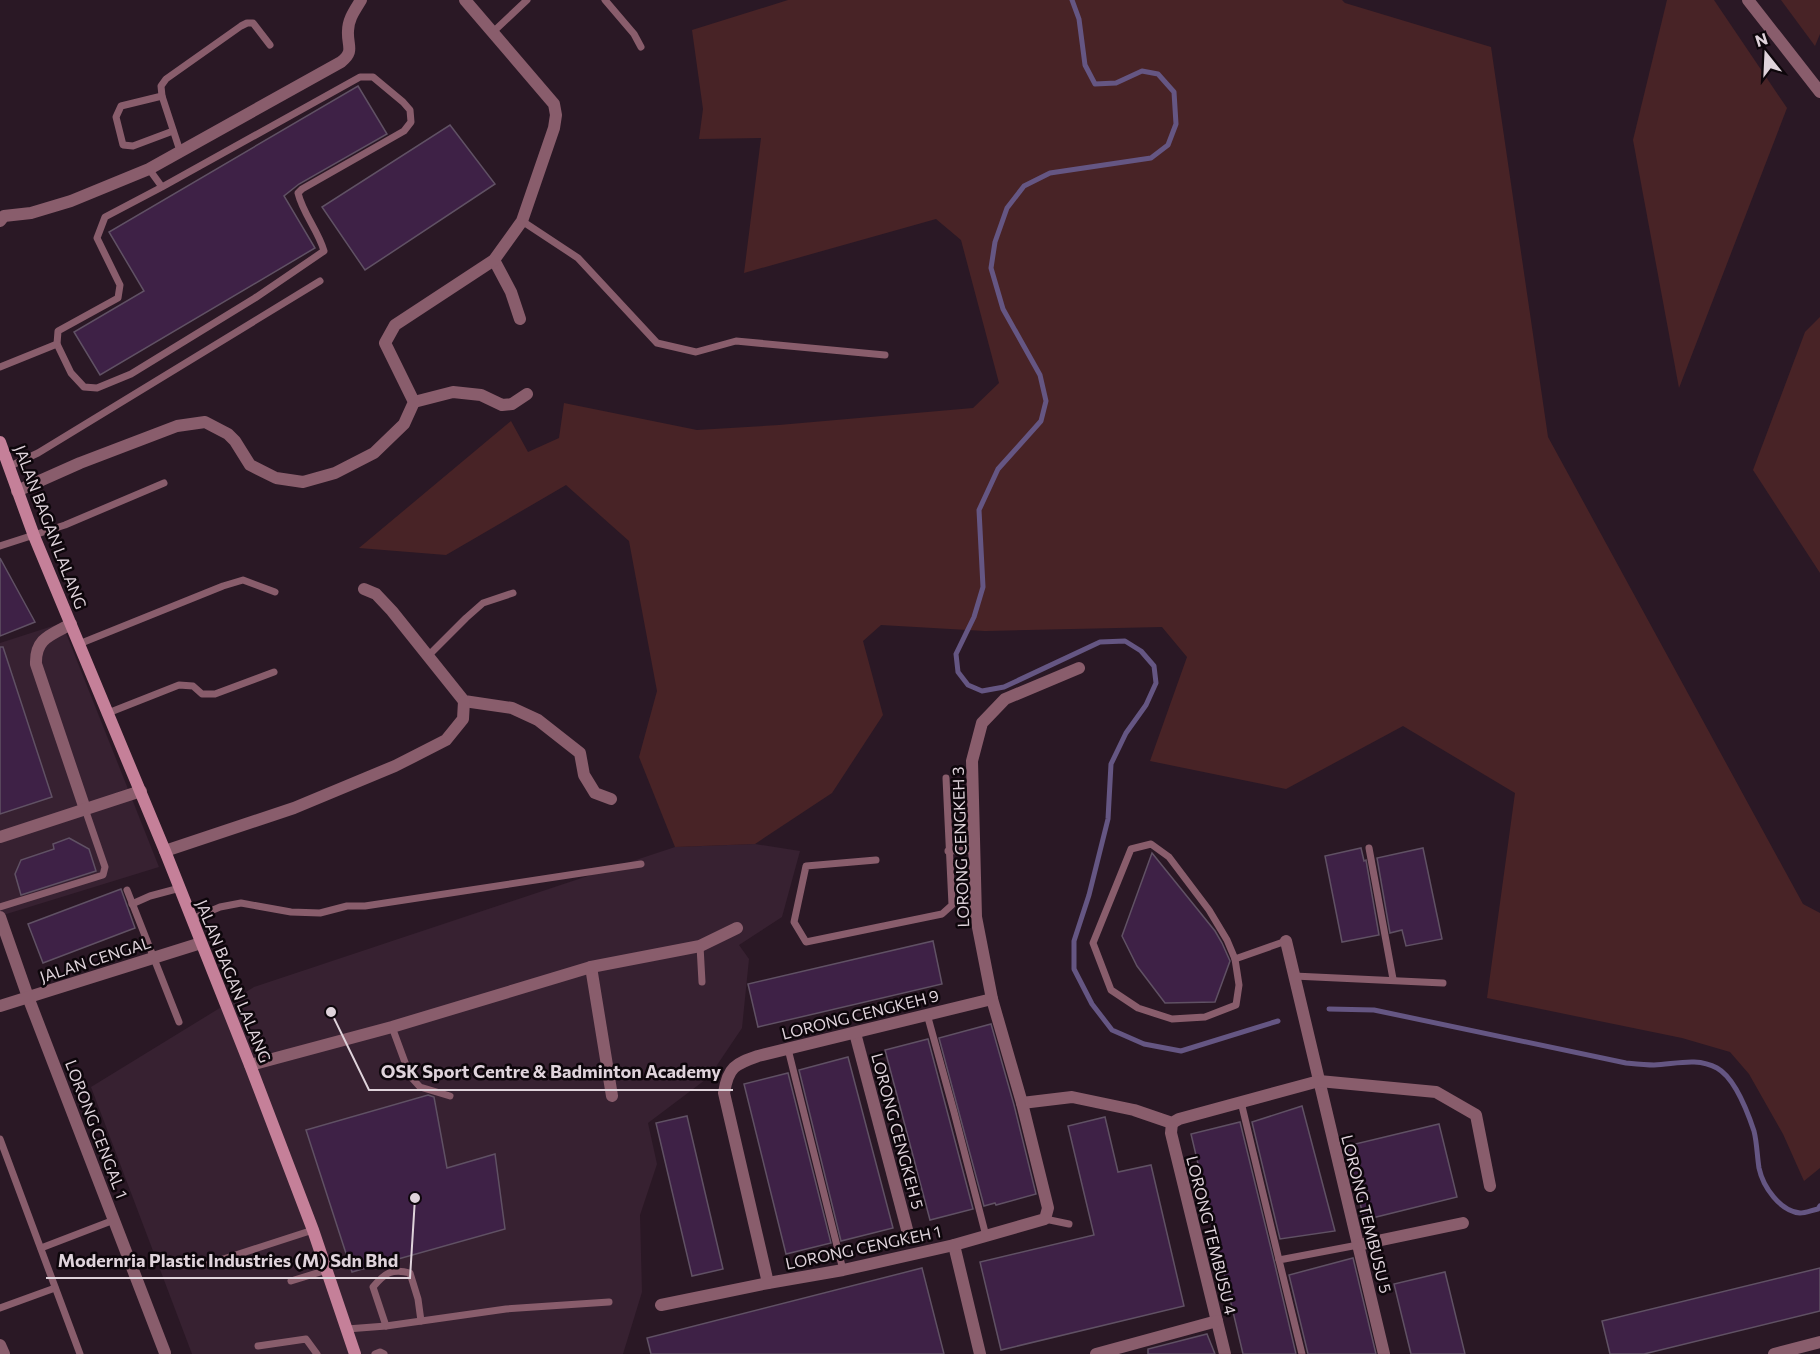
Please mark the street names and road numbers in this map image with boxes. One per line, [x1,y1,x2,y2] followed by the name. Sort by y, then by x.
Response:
[11,442,91,612] street label: JALAN BAGAN LALANG
[948,766,972,928] street label: LORONG CENGKEH 3
[193,897,275,1065] street label: JALAN BAGAN LALANG
[37,932,153,986] street label: JALAN CENGAL
[779,985,941,1043] street label: LORONG CENGKEH 9
[868,1051,928,1211] street label: LORONG CENGKEH 5
[62,1057,132,1201] street label: LORONG CENGAL 1
[1338,1133,1396,1295] street label: LORONG TEMBUSU 5
[1183,1154,1241,1317] street label: LORONG TEMBUSU 4
[783,1221,943,1273] street label: LORONG CENGKEH 1

